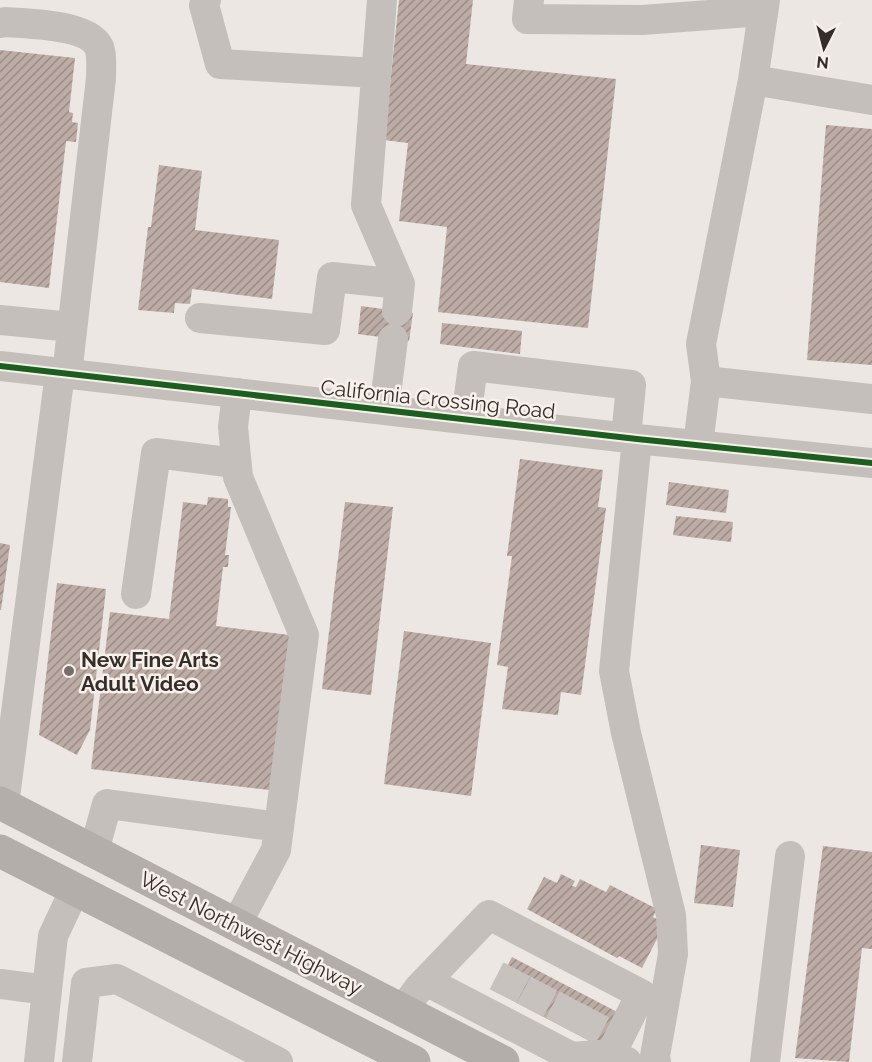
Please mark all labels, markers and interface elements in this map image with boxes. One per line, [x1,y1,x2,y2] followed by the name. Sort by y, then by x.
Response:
[794,18,854,78] north arrow
[815,52,830,73] text: N
[319,374,557,424] street label: California Crossing Road
[81,647,219,696] place label: New Fine Arts Adult Video
[62,664,76,678] marker: New Fine Arts Adult Video
[136,866,366,1000] street label: West Northwest Highway

